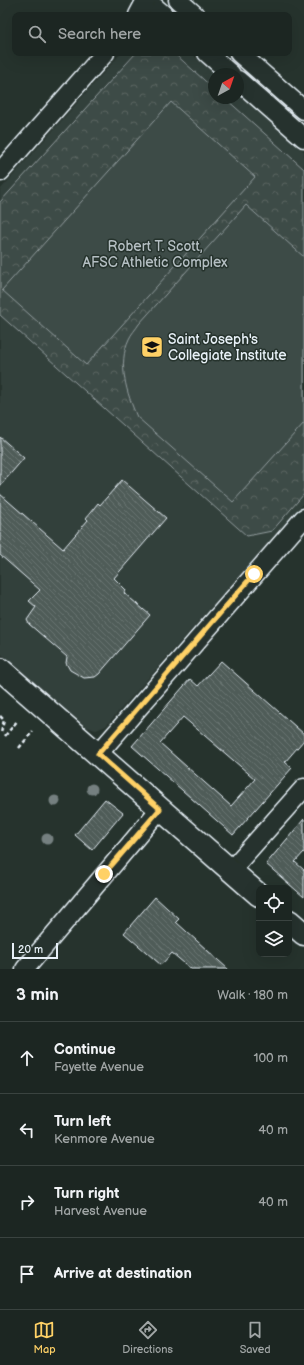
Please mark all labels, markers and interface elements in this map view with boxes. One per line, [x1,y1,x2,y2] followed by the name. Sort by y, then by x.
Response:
[12,12,292,56] search box
[26,23,48,45] icon: search
[58,25,141,44] text: Search here
[208,68,244,104] north arrow
[82,238,228,271] park label: Robert T. Scott, AFSC Athletic Complex
[168,331,287,364] place label: Saint Joseph's Collegiate Institute
[139,334,165,360] school or university icon: Saint Joseph's Collegiate Institute
[245,565,263,583] route start
[95,865,113,883] route end
[256,885,292,957] map controls
[256,885,292,921] button: locate
[256,921,292,957] button: layers
[12,941,58,960] scale bar
[18,943,43,956] text: 20 m
[16,985,59,1005] text: 3 min
[217,987,288,1003] text: Walk · 180 m
[54,1040,116,1059] text: Continue
[16,1047,38,1069] icon: ahead
[253,1050,288,1066] text: 100 m
[54,1059,144,1075] text: Fayette Avenue
[54,1112,111,1131] text: Turn left
[16,1119,38,1141] icon: left
[258,1122,288,1138] text: 40 m
[54,1131,155,1147] text: Kenmore Avenue
[54,1184,119,1203] text: Turn right
[16,1191,38,1213] icon: right
[258,1194,288,1210] text: 40 m
[54,1203,147,1219] text: Harvest Avenue
[16,1263,38,1285] icon: arrive
[54,1264,192,1283] text: Arrive at destination
[33,1319,56,1356] tab: Map
[122,1319,173,1356] tab: Directions
[240,1319,271,1356] tab: Saved

